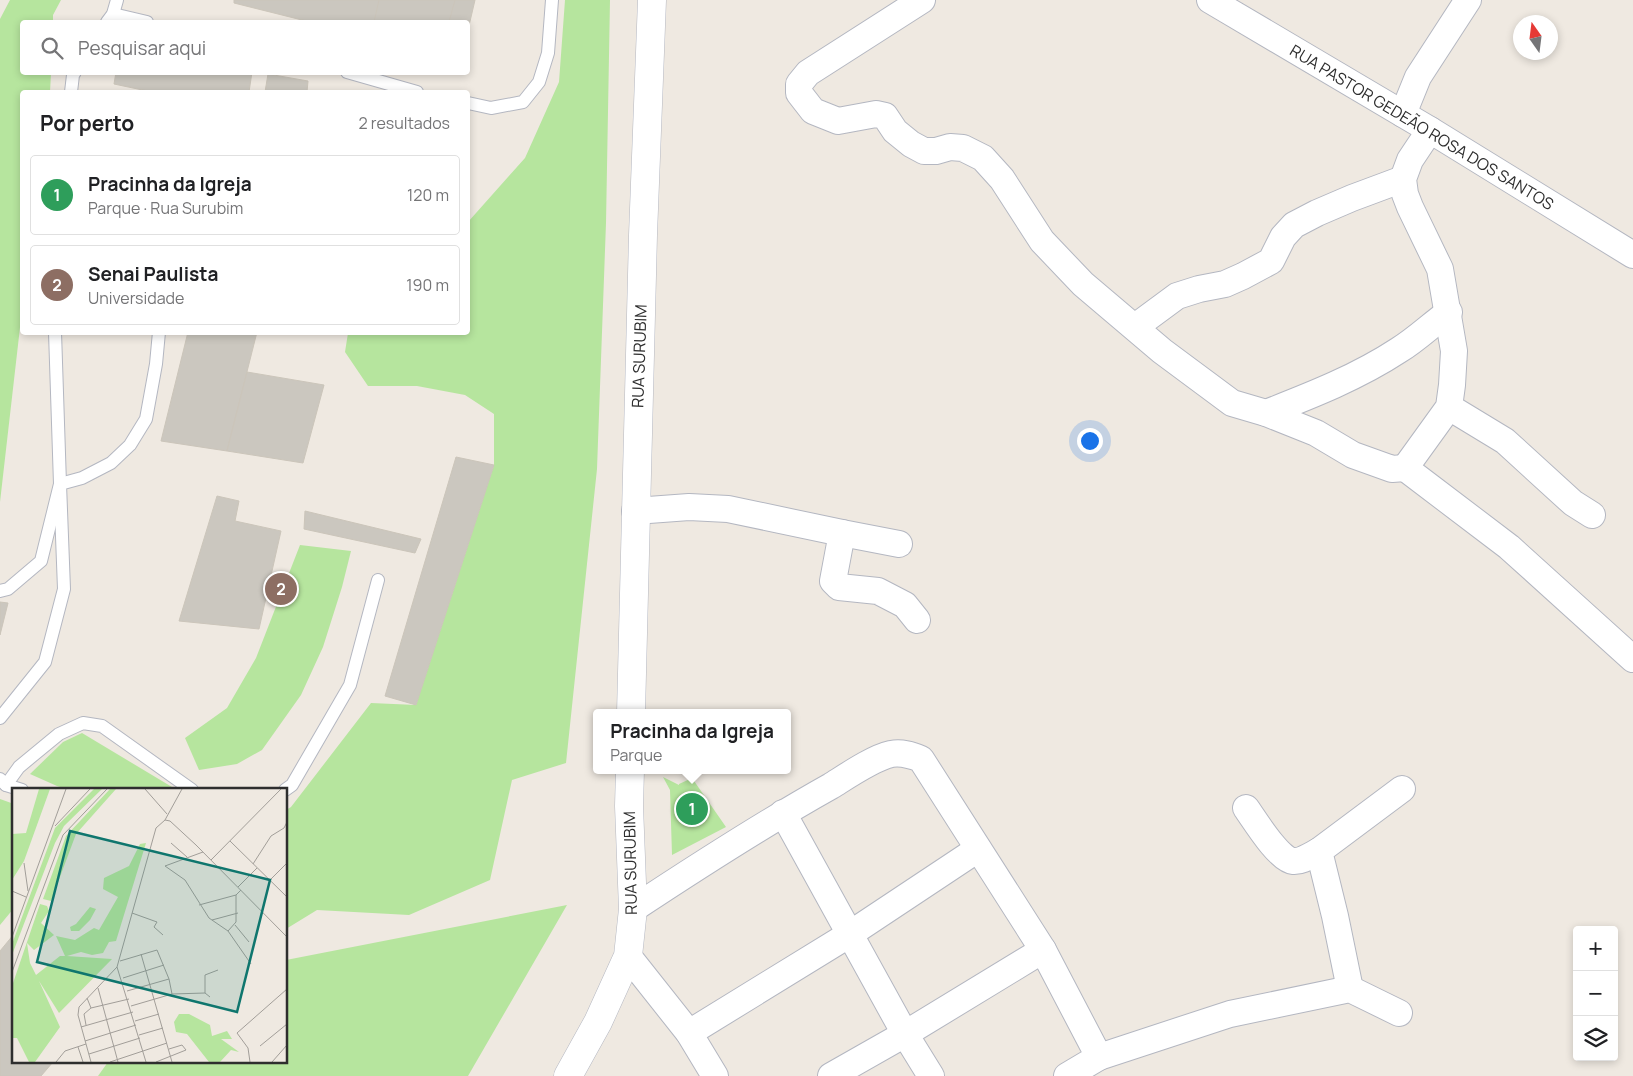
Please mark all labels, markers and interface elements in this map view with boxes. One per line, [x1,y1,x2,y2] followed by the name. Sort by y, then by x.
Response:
[1513,15,1558,60] north arrow
[20,20,470,75] search box
[38,34,66,62] icon: search
[78,35,206,61] text: Pesquisar aqui
[1286,39,1558,215] street label: RUA PASTOR GEDEÃO ROSA DOS SANTOS
[40,109,134,137] text: Por perto
[359,112,450,134] text: 2 resultados
[88,171,252,197] text: Pracinha da Igreja
[53,184,61,206] text: 1
[407,184,449,206] text: 120 m
[88,197,243,219] text: Parque · Rua Surubim
[88,261,218,287] text: Senai Paulista
[52,274,62,296] text: 2
[406,274,449,296] text: 190 m
[88,287,184,309] text: Universidade
[626,304,652,408] street label: RUA SURUBIM
[1077,428,1103,454] your location
[265,570,297,608] pin: 2
[593,709,791,774] popup
[610,718,774,744] text: Pracinha da Igreja
[610,744,662,766] text: Parque
[12,788,288,1064] inset map
[676,790,708,828] pin: 1
[618,811,642,915] street label: RUA SURUBIM
[1573,926,1618,1061] map controls
[1573,926,1618,971] button: +
[1573,971,1618,1016] button: −
[1573,1016,1618,1061] button: layers

